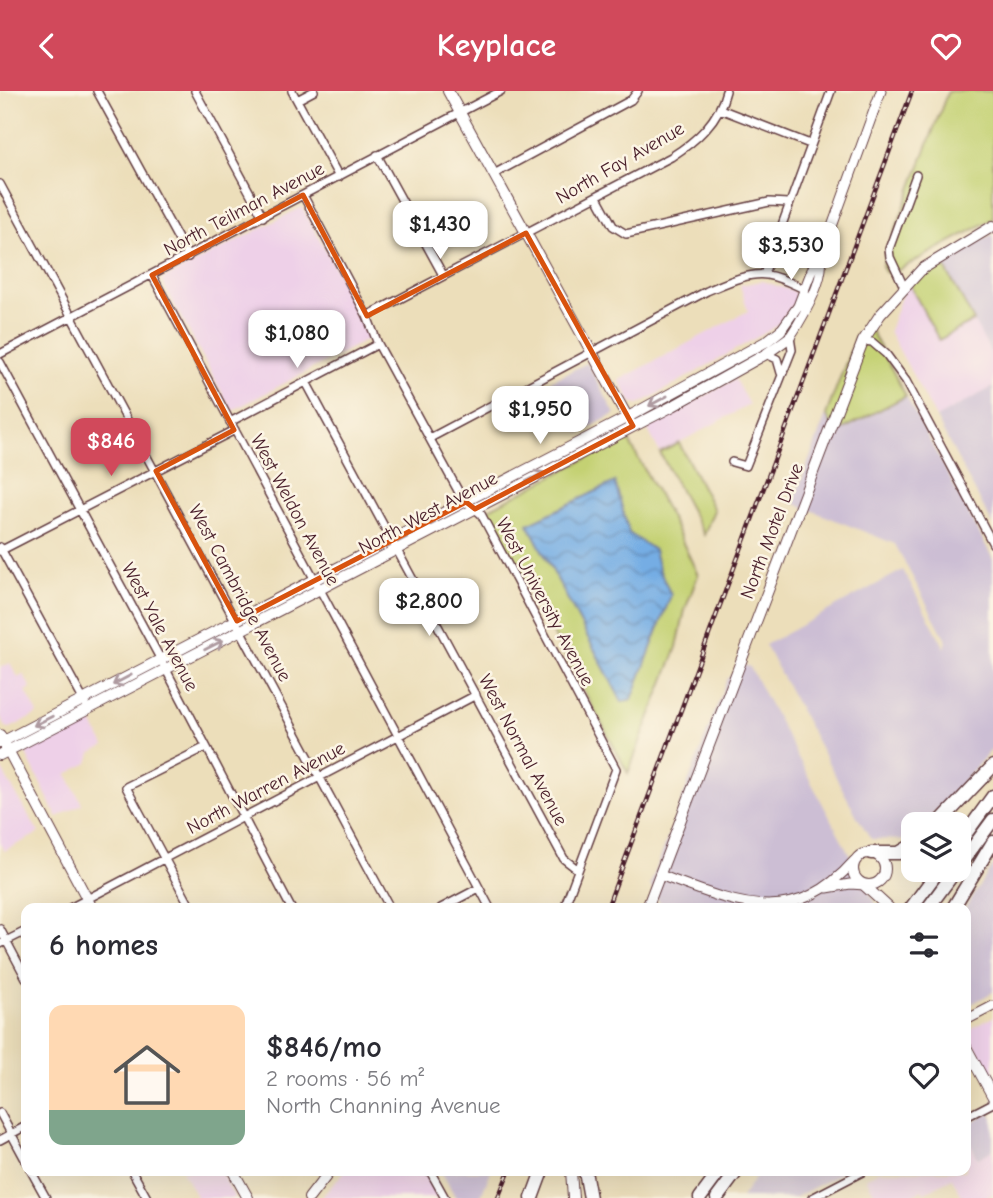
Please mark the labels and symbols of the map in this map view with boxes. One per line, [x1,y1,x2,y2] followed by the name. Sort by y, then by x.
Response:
[552,117,688,209] street label: North Fay Avenue
[160,157,328,261] street label: North Teilman Avenue
[383,201,497,261] pin: $1,430
[734,223,848,282] pin: $3,530
[240,310,354,370] pin: $1,080
[483,387,597,446] pin: $1,950
[649,394,669,408] one-way arrow
[70,419,152,478] pin: $846
[246,431,344,589] street label: West Weldon Avenue
[736,460,808,602] street label: North Motel Drive
[355,467,501,559] street label: North West Avenue
[524,470,545,484] one-way arrow
[184,501,296,685] street label: West Cambridge Avenue
[491,514,599,690] street label: West University Avenue
[117,559,203,695] street label: West Yale Avenue
[372,579,486,638] pin: $2,800
[203,637,224,651] one-way arrow
[474,671,572,829] street label: West Normal Avenue
[112,674,133,688] one-way arrow
[33,715,54,729] one-way arrow
[183,737,349,839] street label: North Warren Avenue

